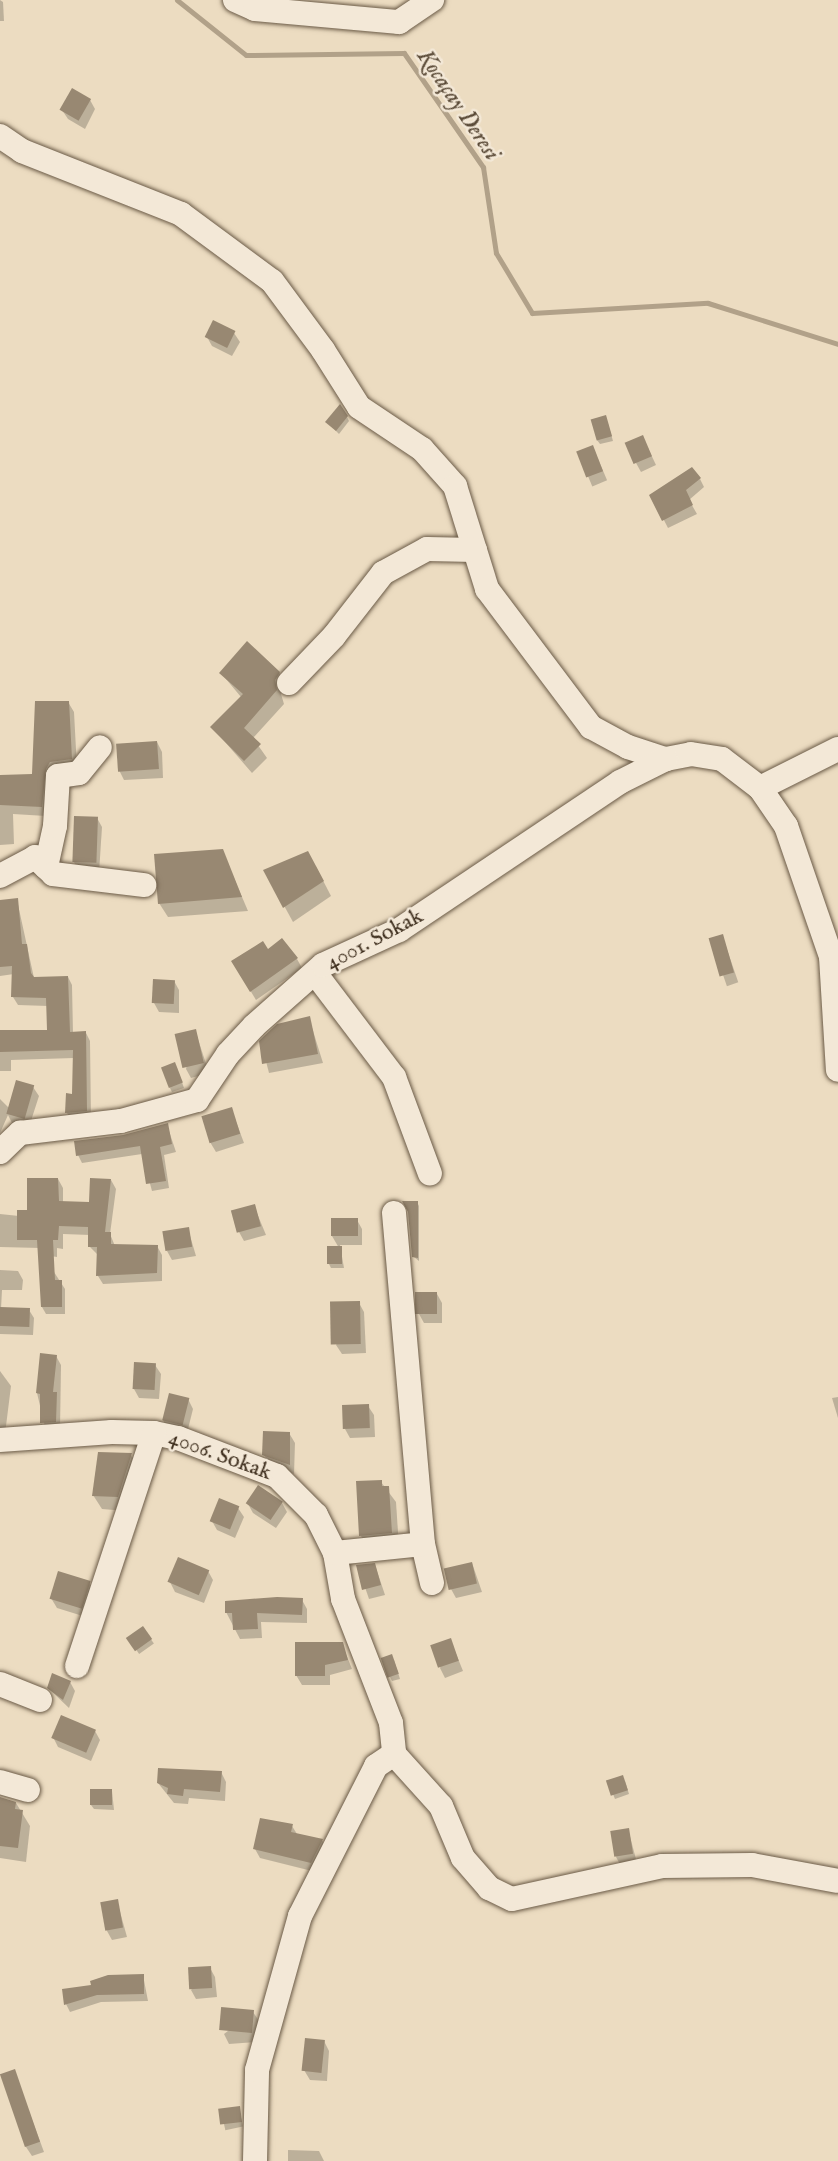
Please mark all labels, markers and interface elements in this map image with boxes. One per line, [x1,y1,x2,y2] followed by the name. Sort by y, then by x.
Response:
[410,44,506,166] water label: Kocaçay Deresi
[322,903,428,977] street label: 4001. Sokak
[165,1425,275,1487] street label: 4006. Sokak

